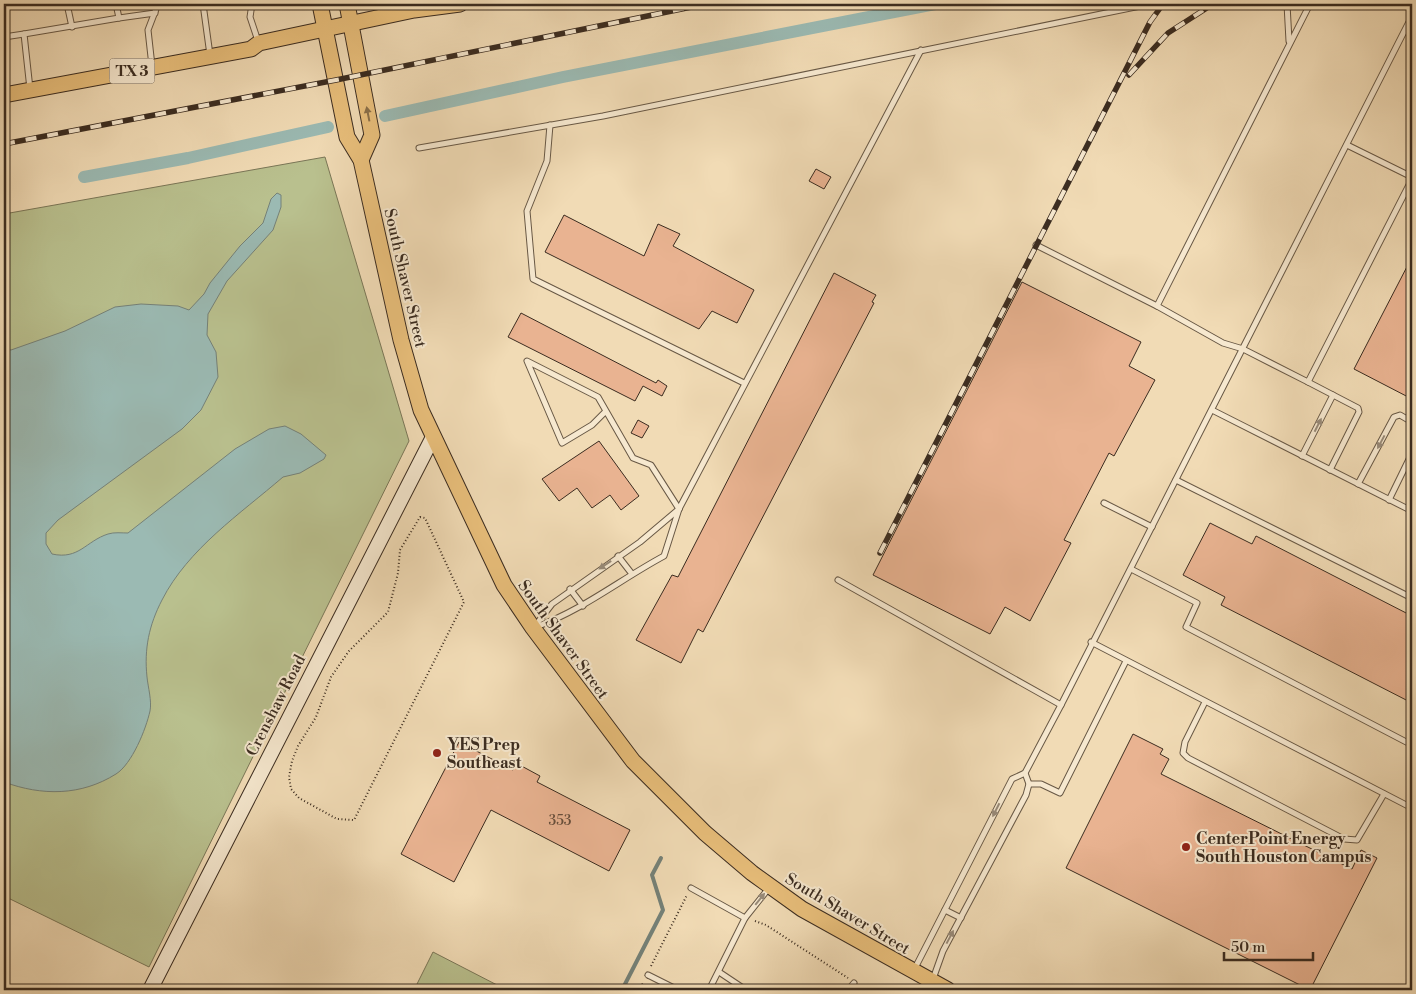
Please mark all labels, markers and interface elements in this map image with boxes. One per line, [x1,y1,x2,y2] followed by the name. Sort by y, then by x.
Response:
[110,58,154,84] road number: TX 3
[364,105,372,121] one-way arrow
[379,207,431,350] street label: South Shaver Street
[1314,418,1322,432] one-way arrow
[1377,434,1385,449] one-way arrow
[599,560,612,570] one-way arrow
[513,576,613,703] street label: South Shaver Street
[242,651,310,760] street label: Crenshaw Road
[447,735,522,773] place label: YES Prep Southeast
[431,747,443,759] marker: YES Prep Southeast
[992,802,1000,817] one-way arrow
[548,812,572,830] house number: 353
[1196,829,1371,867] place label: CenterPoint Energy South Houston Campus
[1180,841,1192,853] marker: CenterPoint Energy South Houston Campus
[781,869,914,959] street label: South Shaver Street
[755,893,766,906] one-way arrow
[1224,929,1312,961] scale bar
[946,931,955,944] one-way arrow
[1231,938,1265,957] text: 50 m

